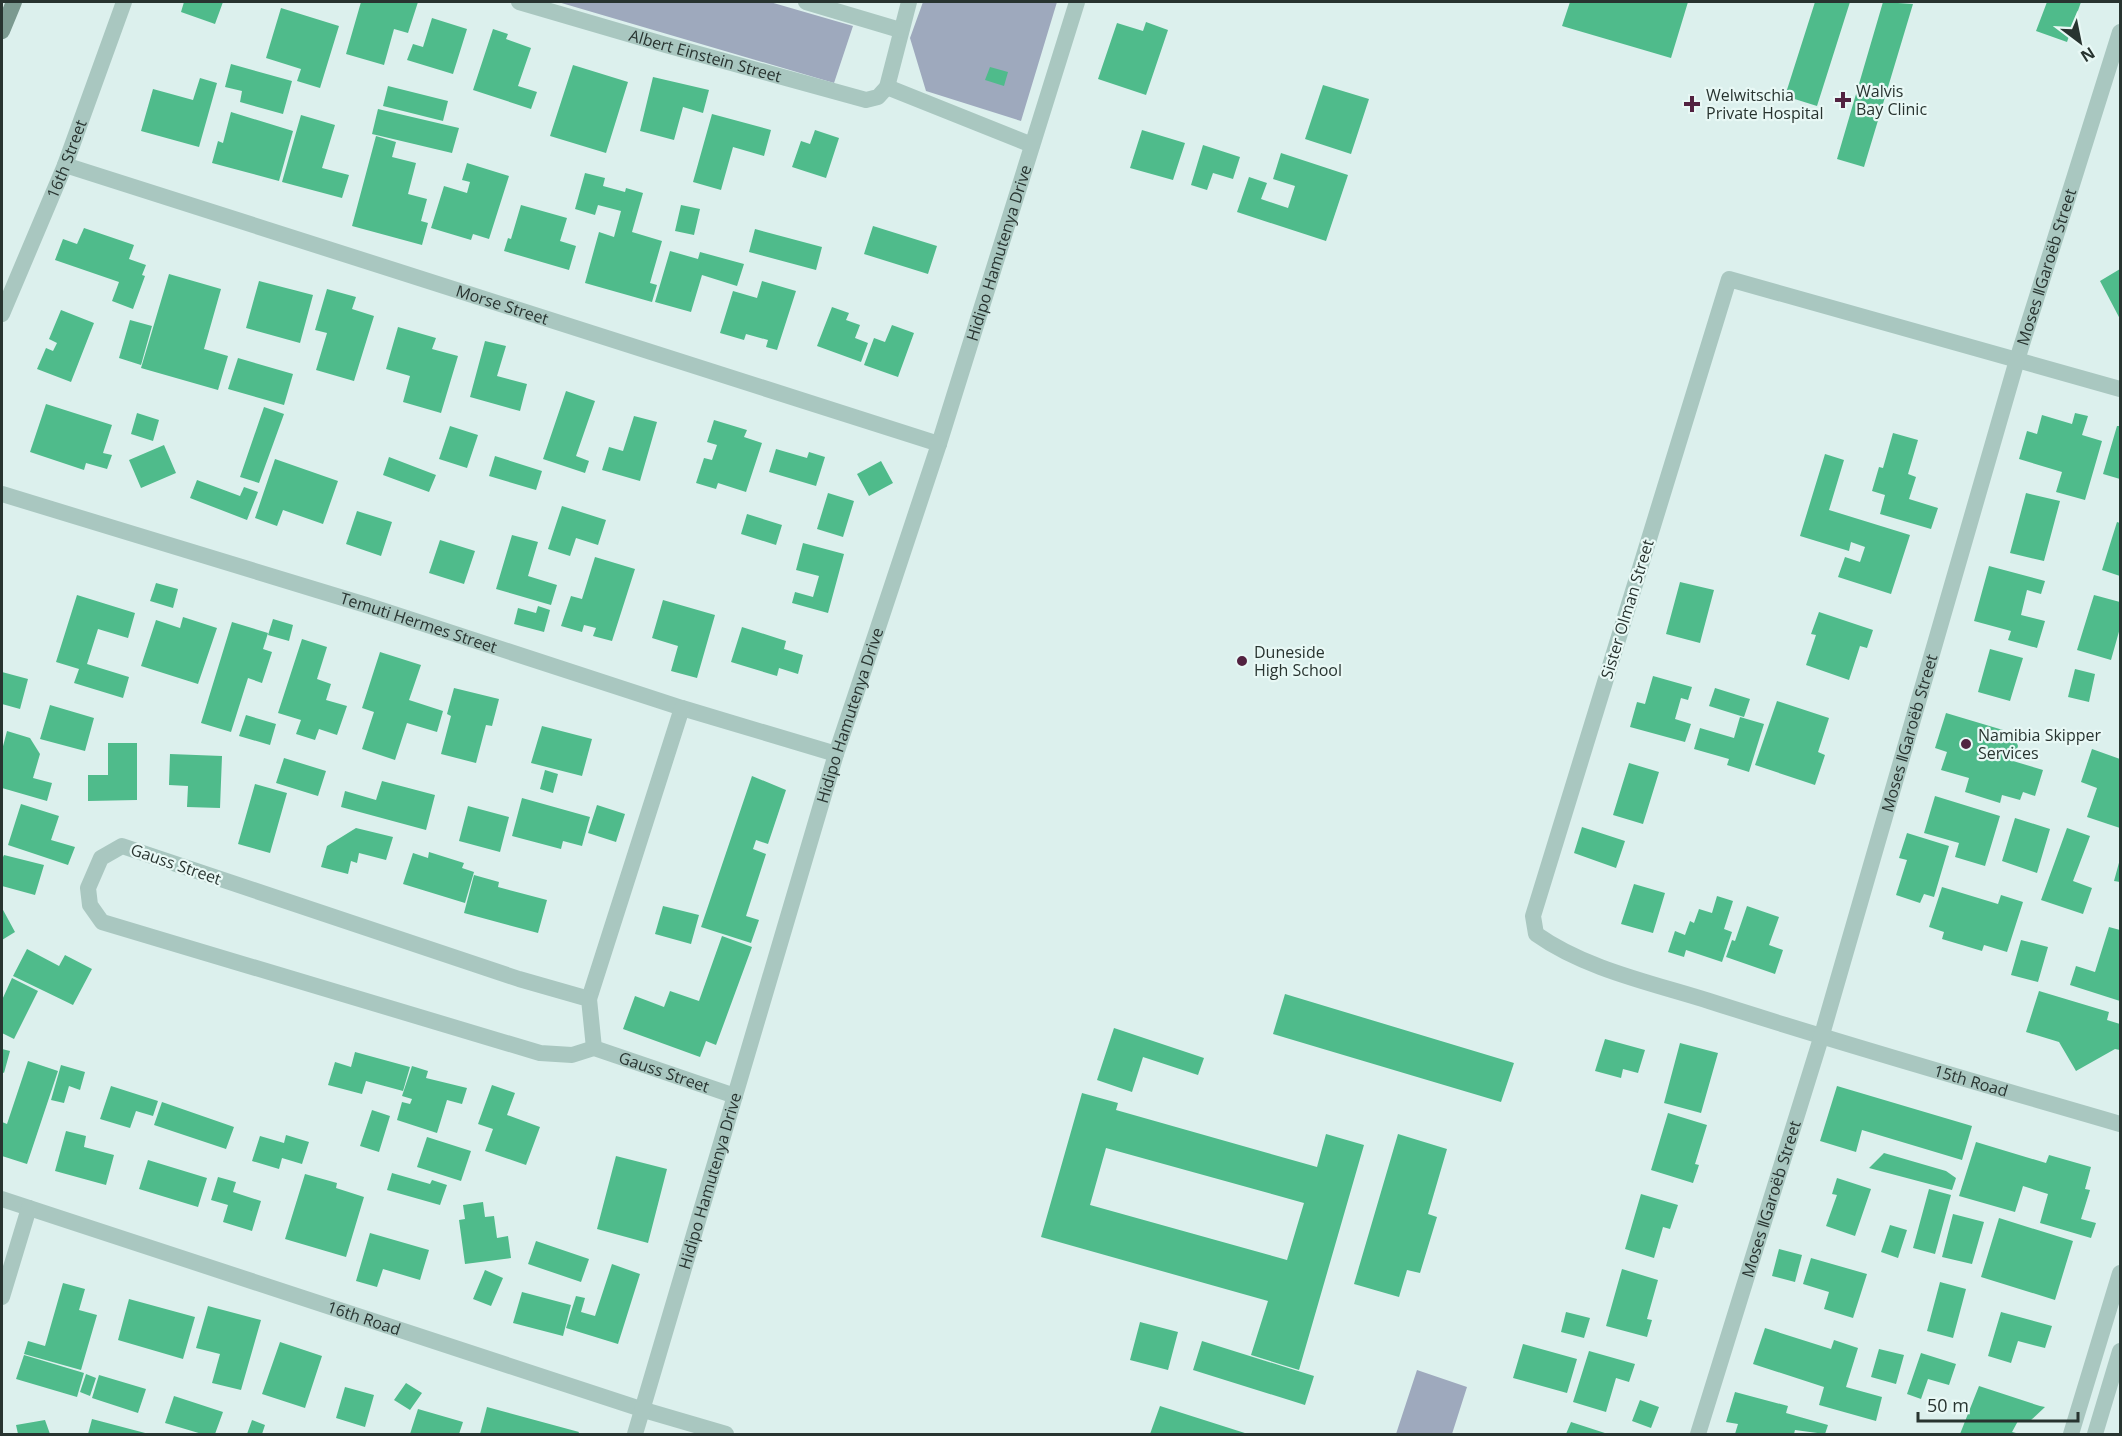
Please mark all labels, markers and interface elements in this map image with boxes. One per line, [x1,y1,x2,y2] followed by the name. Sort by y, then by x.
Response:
[2050,12,2110,72] north arrow
[627,24,784,87] street label: Albert Einstein Street
[2077,42,2099,67] text: N
[1856,80,1927,120] place label: Walvis Bay Clinic
[1706,84,1823,124] place label: Welwitschia Private Hospital
[1834,91,1852,109] marker: Walvis Bay Clinic
[1683,95,1701,113] marker: Welwitschia Private Hospital
[41,116,92,202] street label: 16th Street
[961,162,1037,344] street label: Hidipo Hamutenya Drive
[2011,185,2081,348] street label: Moses ǁGaroëb Street
[453,280,552,330] street label: Morse Street
[1595,536,1659,681] street label: Sister Olman Street
[337,587,500,658] street label: Temuti Hermes Street
[811,625,888,806] street label: Hidipo Hamutenya Drive
[1254,641,1342,681] place label: Duneside High School
[1876,651,1942,815] street label: Moses ǁGaroëb Street
[1235,654,1249,668] marker: Duneside High School
[1978,724,2101,764] place label: Namibia Skipper Services
[1959,737,1973,751] marker: Namibia Skipper Services
[128,838,225,890] street label: Gauss Street
[616,1046,713,1098] street label: Gauss Street
[1931,1059,2011,1102] street label: 15th Road
[673,1090,746,1272] street label: Hidipo Hamutenya Drive
[1736,1118,1806,1280] street label: Moses ǁGaroëb Street
[324,1296,404,1340] street label: 16th Road
[1918,1385,2078,1423] scale bar
[1927,1393,1969,1417] text: 50 m

